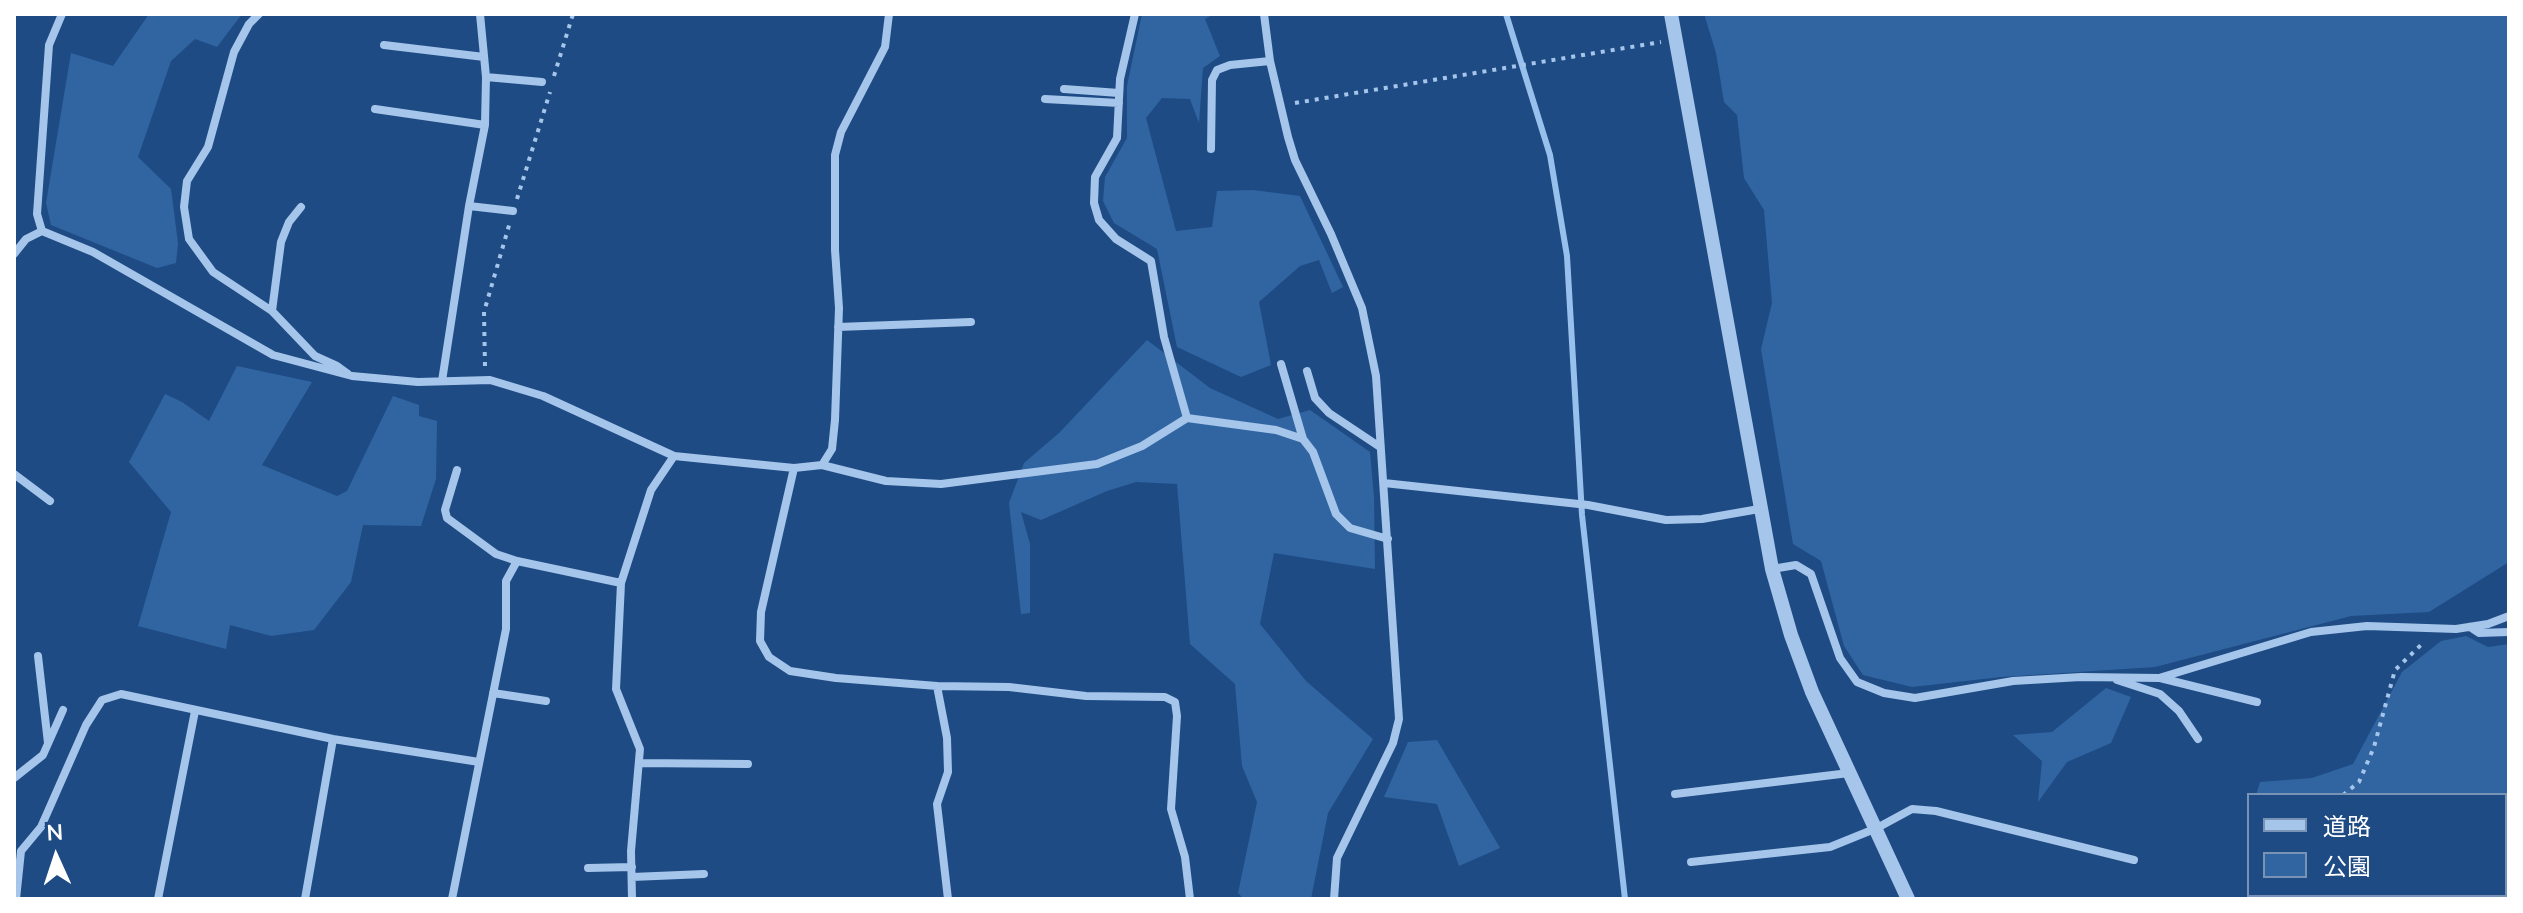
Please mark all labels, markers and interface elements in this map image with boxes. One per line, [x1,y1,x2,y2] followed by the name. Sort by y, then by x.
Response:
[2247,793,2507,897] legend
[2323,811,2371,843] text: 道路
[16,817,96,897] north arrow
[46,818,64,848] text: N
[2323,851,2371,883] text: 公園

